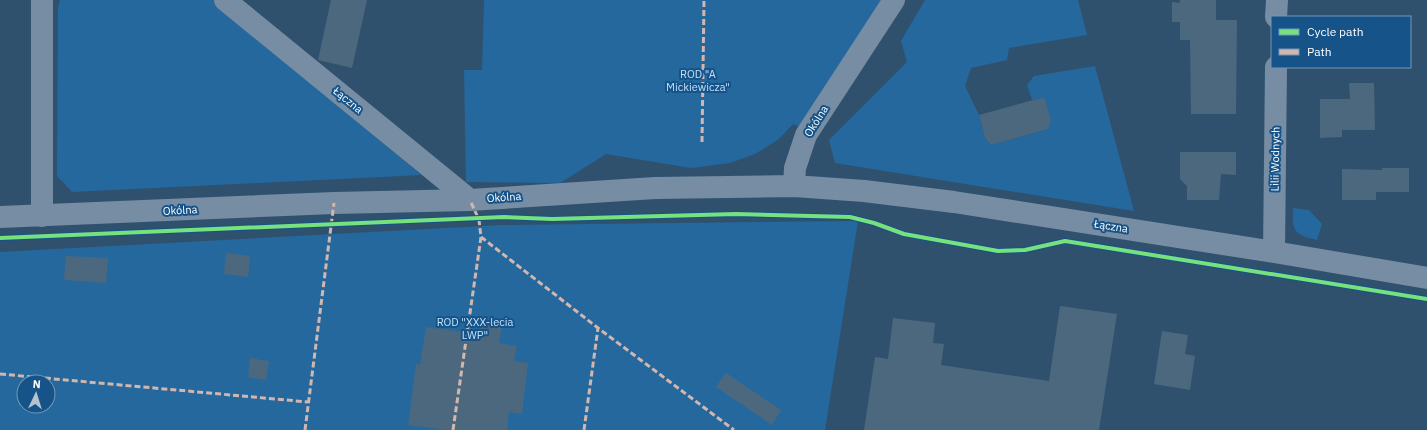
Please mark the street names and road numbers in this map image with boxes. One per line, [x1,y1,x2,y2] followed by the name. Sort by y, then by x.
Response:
[330,83,366,116] street label: Łączna
[801,102,831,139] street label: Okólna
[1267,126,1283,192] street label: Lilii Wodnych
[486,189,522,205] street label: Okólna
[162,202,198,218] street label: Okólna
[1092,216,1129,236] street label: Łączna

